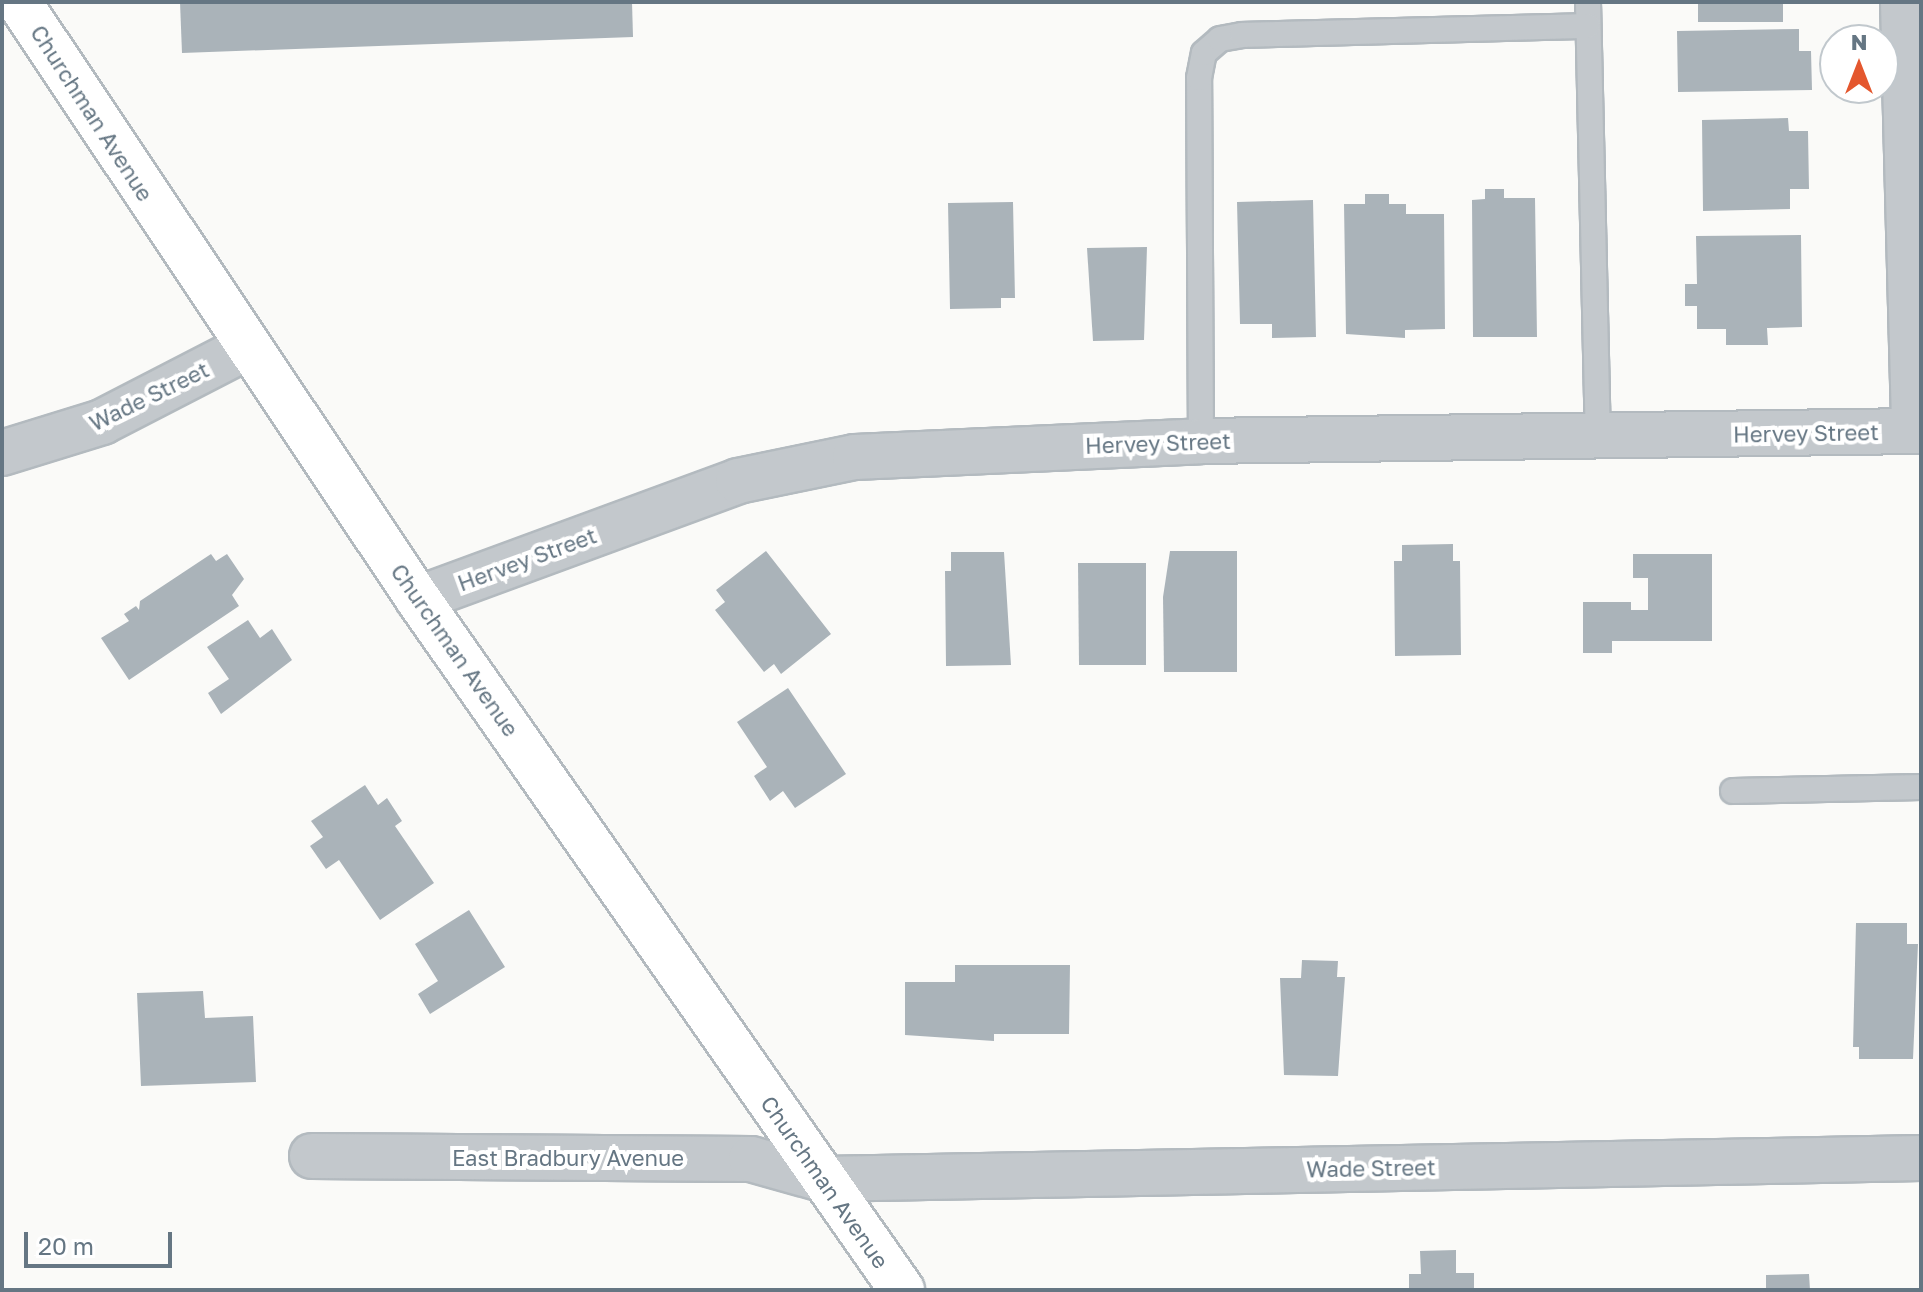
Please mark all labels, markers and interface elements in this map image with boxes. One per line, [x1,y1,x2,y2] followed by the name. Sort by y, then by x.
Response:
[25,20,159,206] street label: Churchman Avenue
[1819,24,1899,104] north arrow
[1851,28,1867,55] text: N
[85,356,213,436] street label: Wade Street
[1733,419,1879,447] street label: Hervey Street
[1085,427,1231,459] street label: Hervey Street
[454,522,600,596] street label: Hervey Street
[386,559,524,741] street label: Churchman Avenue
[756,1091,894,1273] street label: Churchman Avenue
[452,1145,684,1171] street label: East Bradbury Avenue
[1306,1154,1436,1182] street label: Wade Street
[28,1216,176,1266] scale bar
[38,1231,94,1260] text: 20 m

